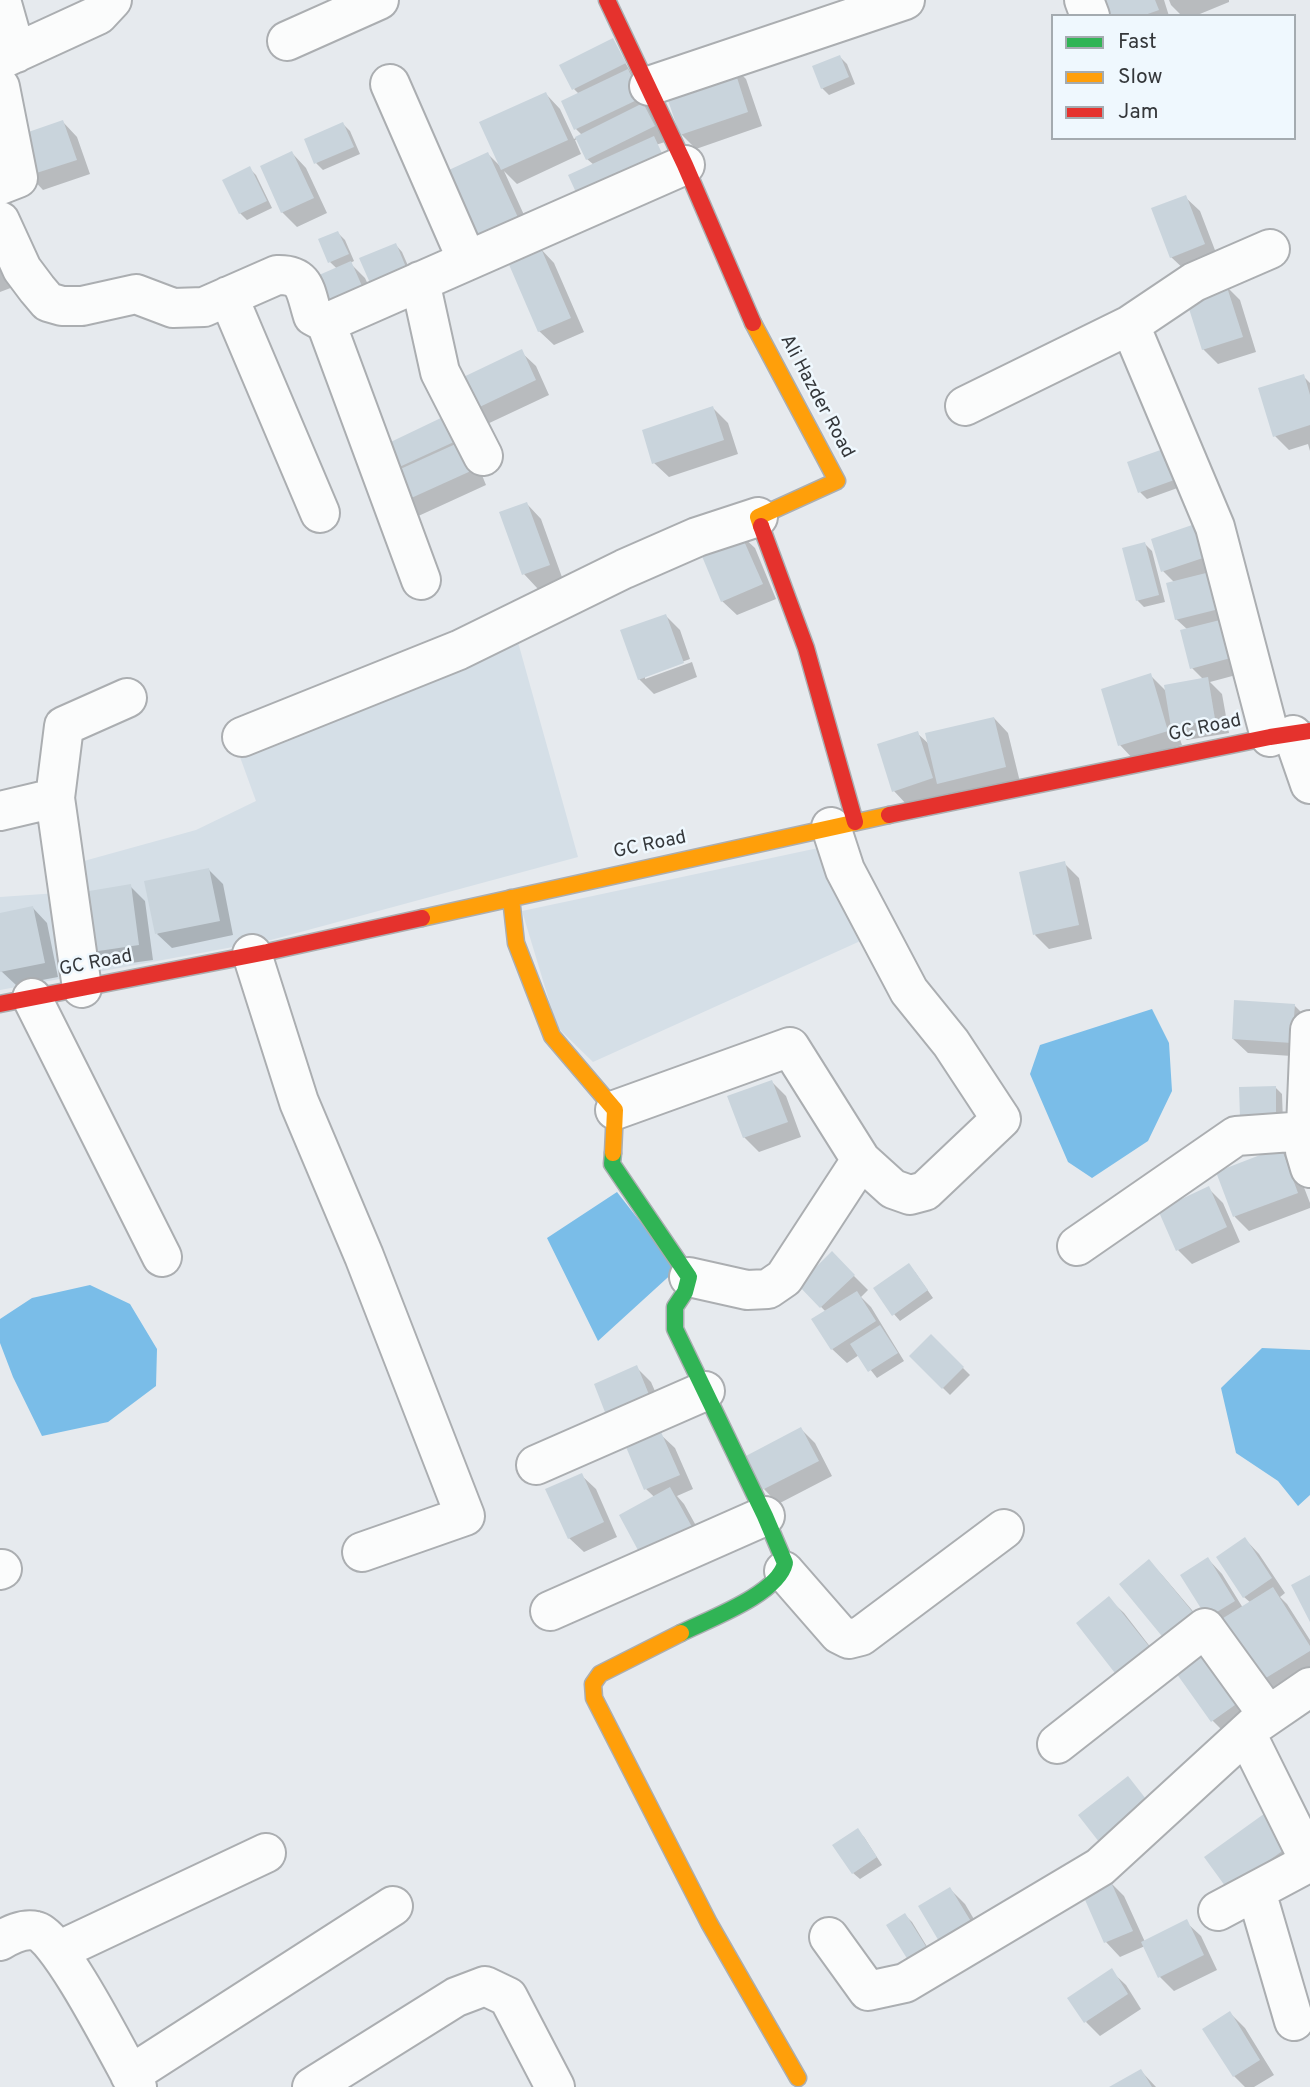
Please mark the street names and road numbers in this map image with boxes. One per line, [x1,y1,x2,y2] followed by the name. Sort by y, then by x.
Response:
[774,332,858,462] street label: Ali Hazder Road
[1167,710,1243,748] street label: GC Road
[612,827,688,865] street label: GC Road
[58,946,134,982] street label: GC Road

